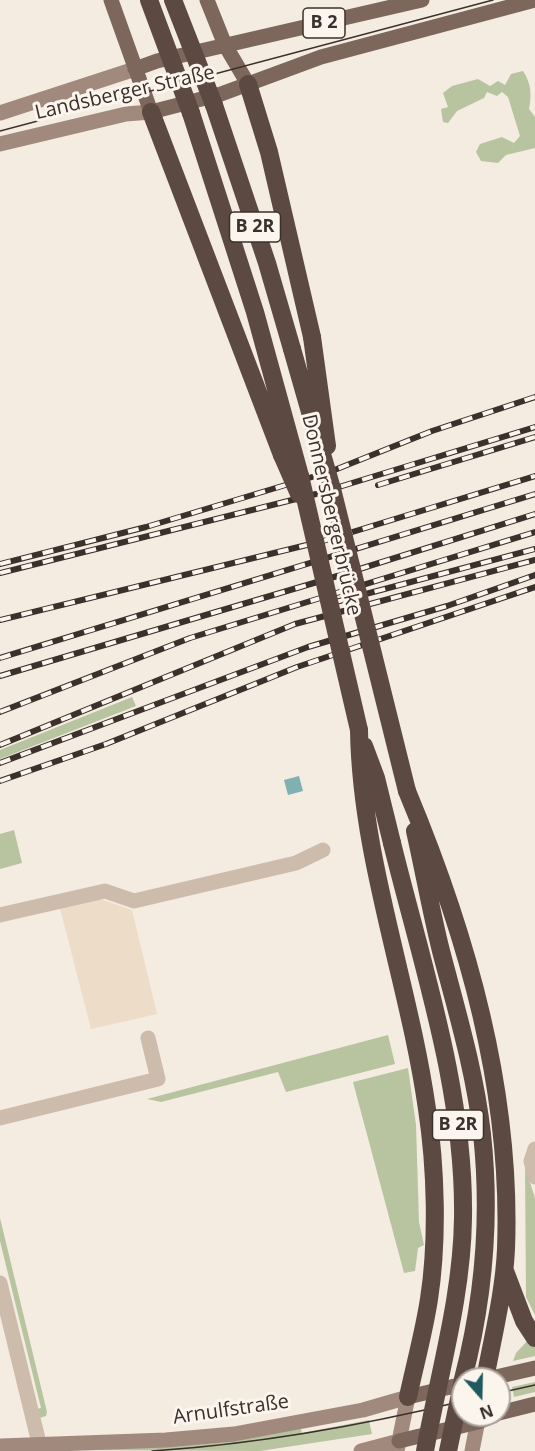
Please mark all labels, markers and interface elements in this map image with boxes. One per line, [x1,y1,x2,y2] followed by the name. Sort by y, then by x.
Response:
[303,8,345,38] road number: B 2
[33,61,217,125] street label: Landsberger Straße
[230,212,280,242] road number: B 2R
[296,412,366,618] street label: Donnersbergerbrücke
[432,1110,484,1140] road number: B 2R
[451,1367,511,1427] north arrow
[172,1390,290,1430] street label: Arnulfstraße
[477,1399,496,1425] text: N

